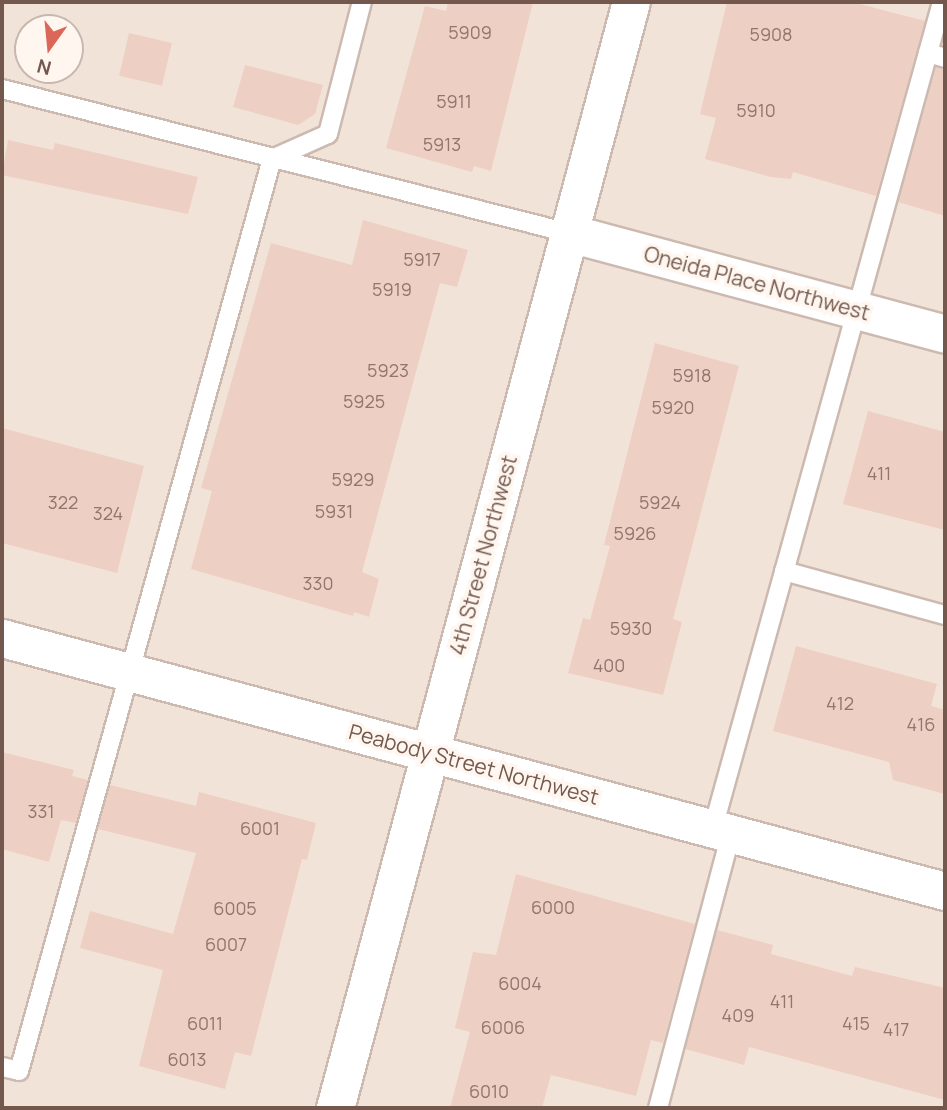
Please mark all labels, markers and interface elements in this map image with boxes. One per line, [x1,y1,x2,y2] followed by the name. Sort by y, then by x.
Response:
[14,14,84,84] north arrow
[448,21,492,43] house number: 5909
[750,23,792,45] house number: 5908
[34,53,54,82] text: N
[436,90,472,112] house number: 5911
[736,99,776,121] house number: 5910
[423,133,461,155] house number: 5913
[641,241,873,325] street label: Oneida Place Northwest
[403,248,441,270] house number: 5917
[372,278,412,300] house number: 5919
[367,359,409,381] house number: 5923
[672,364,712,386] house number: 5918
[343,390,385,412] house number: 5925
[652,396,694,418] house number: 5920
[444,452,522,658] street label: 4th Street Northwest
[867,462,891,484] house number: 411
[332,468,374,490] house number: 5929
[48,491,78,513] house number: 322
[639,491,681,513] house number: 5924
[315,500,353,522] house number: 5931
[93,502,123,524] house number: 324
[614,522,656,544] house number: 5926
[303,572,333,594] house number: 330
[610,617,652,639] house number: 5930
[593,654,625,676] house number: 400
[826,692,854,714] house number: 412
[907,713,935,735] house number: 416
[346,719,602,809] street label: Peabody Street Northwest
[28,800,54,822] house number: 331
[240,817,280,839] house number: 6001
[531,896,575,918] house number: 6000
[213,897,257,919] house number: 6005
[205,933,247,955] house number: 6007
[498,972,542,994] house number: 6004
[770,990,794,1012] house number: 411
[722,1004,754,1026] house number: 409
[187,1012,223,1034] house number: 6011
[842,1012,870,1034] house number: 415
[481,1016,525,1038] house number: 6006
[883,1018,909,1040] house number: 417
[167,1048,207,1070] house number: 6013
[469,1080,509,1102] house number: 6010

